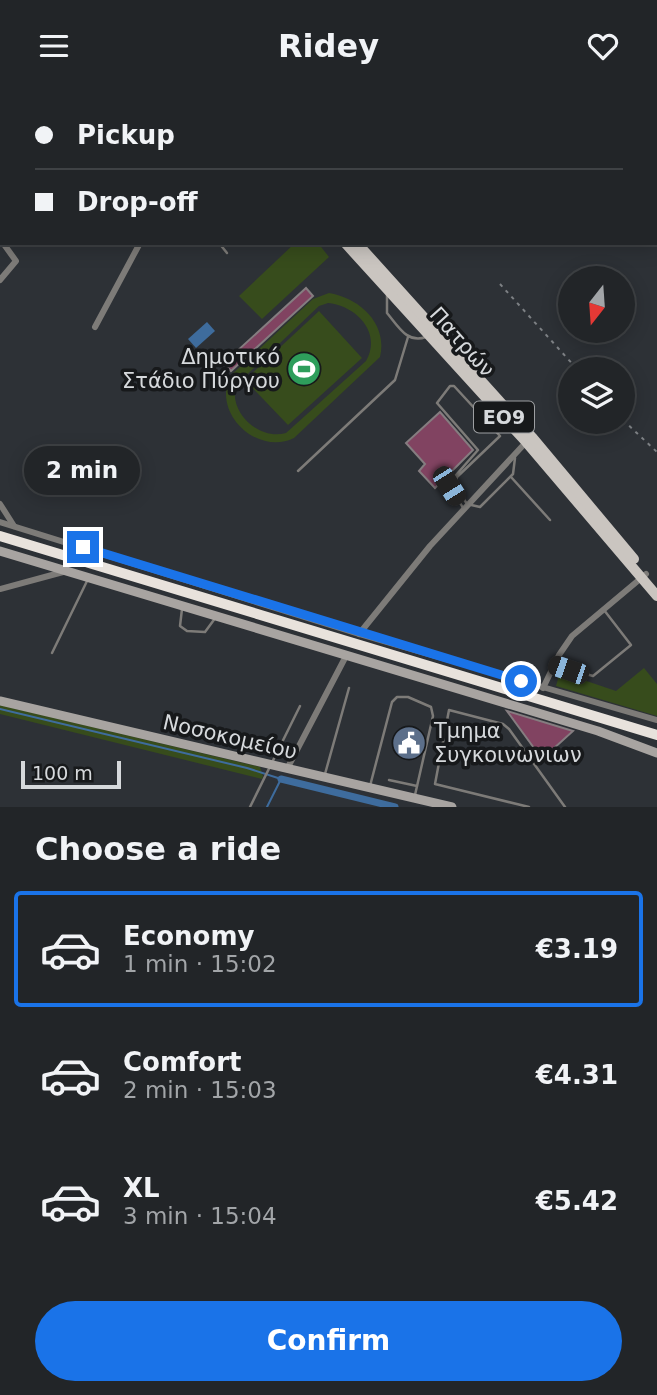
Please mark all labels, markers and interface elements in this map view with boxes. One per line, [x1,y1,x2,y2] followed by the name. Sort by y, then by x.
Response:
[35,27,73,65] icon: menu
[278,27,379,65] text: Ridey
[584,27,622,65] icon: heart
[77,120,175,150] text: Pickup
[77,187,198,217] text: Drop-off
[558,266,635,343] north arrow
[558,266,635,434] map controls
[425,302,499,382] street label: Πατρών
[122,345,280,393] place label: Δημοτικό Στάδιο Πύργου
[285,350,323,388] sports icon: Δημοτικό Στάδιο Πύργου
[558,357,635,434] button: layers
[474,401,534,433] road number: ΕΟ9
[25,445,141,495] callout: 2 min
[46,457,118,483] text: 2 min
[429,463,470,509] car
[67,531,99,563] route end
[545,653,592,687] car
[505,665,537,697] route start
[161,710,299,764] street label: Νοσοκομείου
[433,719,582,767] place label: Τμημα Συγκοινωνιων
[390,724,428,762] public building icon: Τμημα Συγκοινωνιων
[21,758,121,790] scale bar
[32,762,93,784] text: 100 m
[35,830,281,868] text: Choose a ride
[39,918,102,981] icon: car
[123,921,254,951] text: Economy
[536,934,618,964] text: €3.19
[123,951,277,977] text: 1 min · 15:02
[39,1044,102,1107] icon: car
[123,1047,241,1077] text: Comfort
[536,1060,618,1090] text: €4.31
[123,1077,277,1103] text: 2 min · 15:03
[39,1170,102,1233] icon: car
[123,1173,160,1203] text: XL
[536,1186,618,1216] text: €5.42
[123,1203,277,1229] text: 3 min · 15:04
[35,1301,622,1381] button: Confirm

